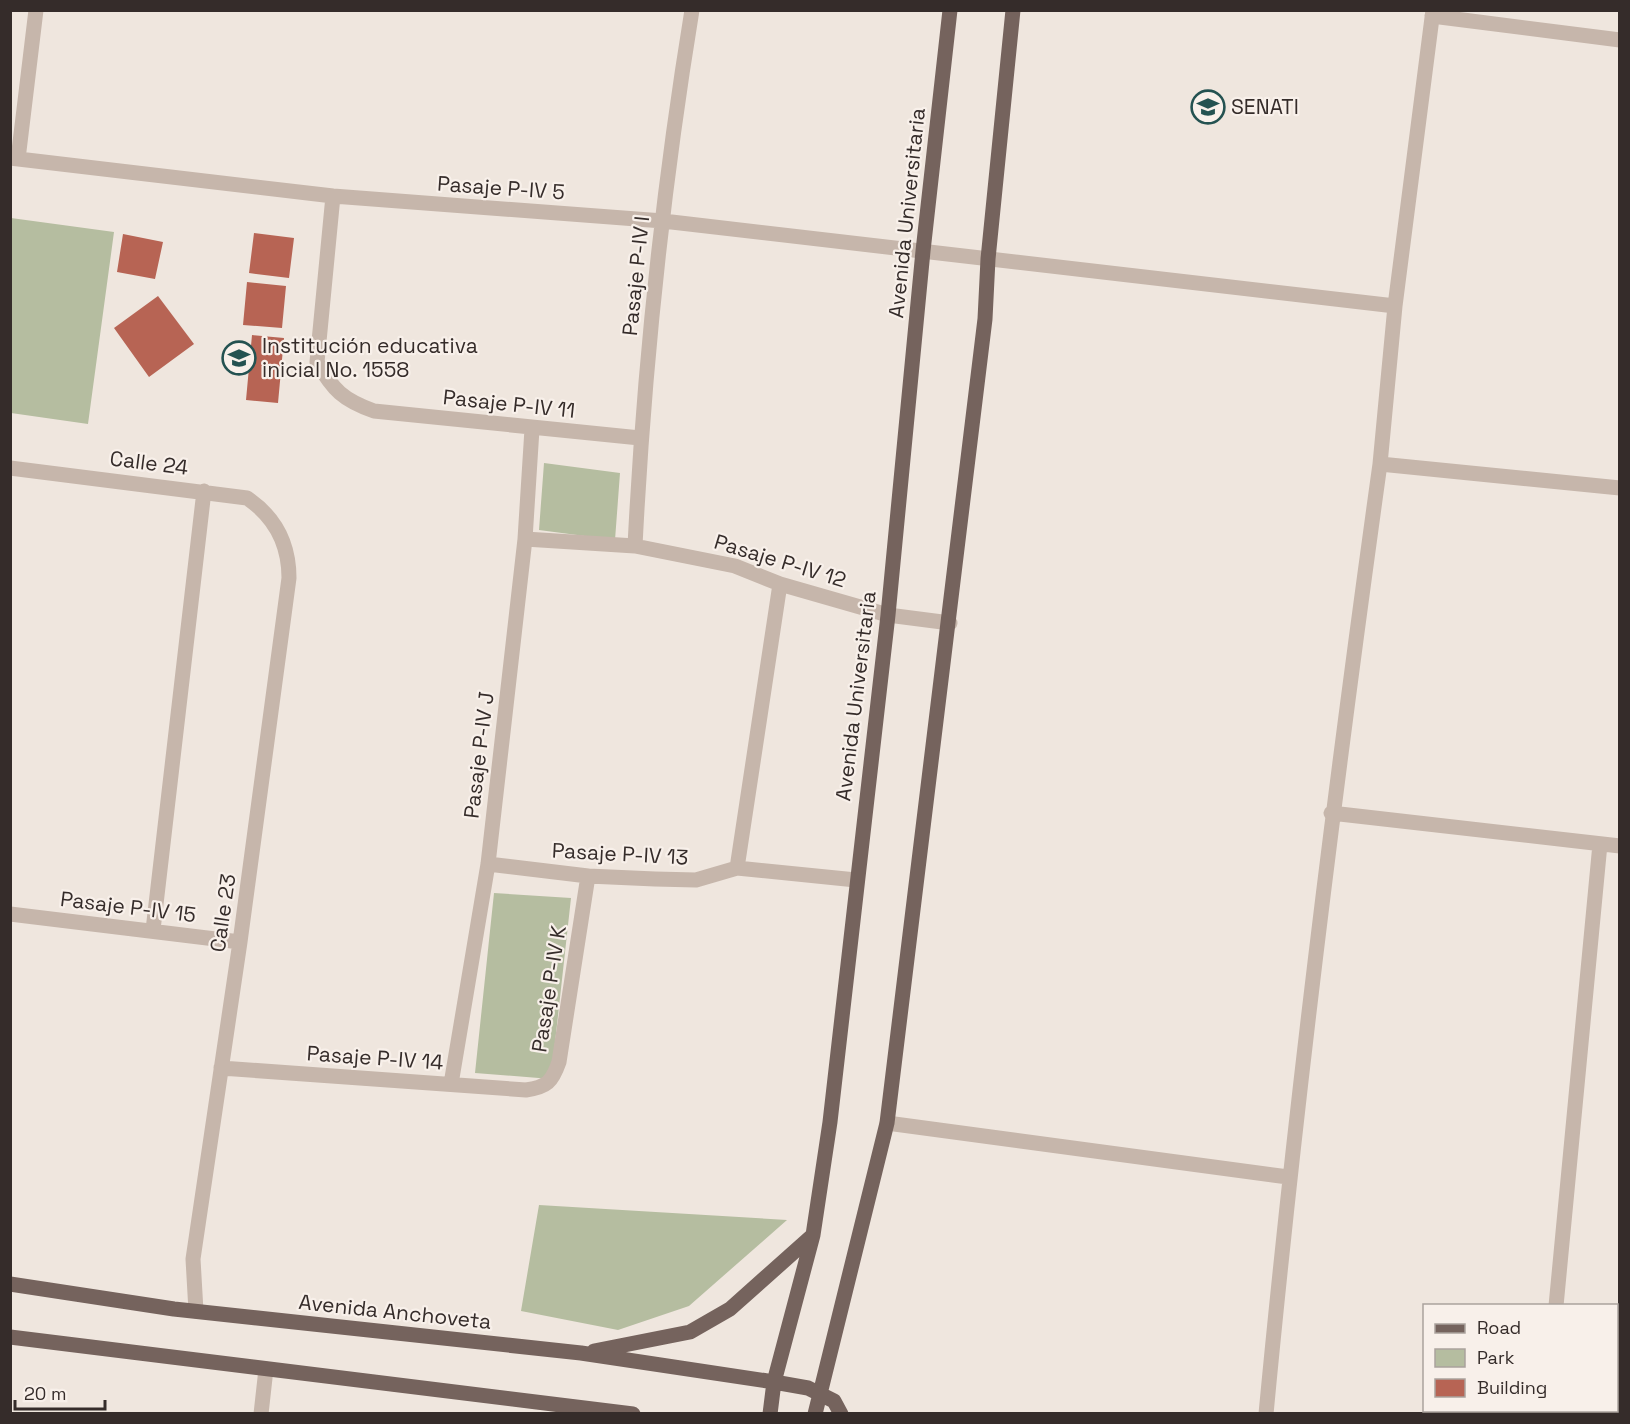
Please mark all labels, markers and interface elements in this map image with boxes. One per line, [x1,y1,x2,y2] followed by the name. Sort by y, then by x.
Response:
[1190,89,1226,125] school or university icon: SENATI
[1231,93,1299,120] place label: SENATI
[882,106,931,319] street label: Avenida Universitaria
[436,170,566,205] street label: Pasaje P-IV 5
[616,215,655,337] street label: Pasaje P-IV I
[262,332,478,383] place label: Institución educativa inicial No. 1558
[221,340,257,376] school or university icon: Institución educativa inicial No. 1558
[442,383,576,424] street label: Pasaje P-IV 11
[108,444,190,481] street label: Calle 24
[711,528,849,593] street label: Pasaje P-IV 12
[829,589,882,802] street label: Avenida Universitaria
[457,690,500,820] street label: Pasaje P-IV J
[551,836,689,871] street label: Pasaje P-IV 13
[204,872,241,954] street label: Calle 23
[59,885,197,928] street label: Pasaje P-IV 15
[525,923,572,1054] street label: Pasaje P-IV K
[306,1039,444,1076] street label: Pasaje P-IV 14
[297,1288,493,1335] street label: Avenida Anchoveta
[1423,1304,1618,1412] legend
[1477,1316,1521,1339] text: Road
[1477,1346,1515,1369] text: Park
[15,1373,105,1411] scale bar
[1477,1376,1547,1399] text: Building
[24,1382,67,1405] text: 20 m

